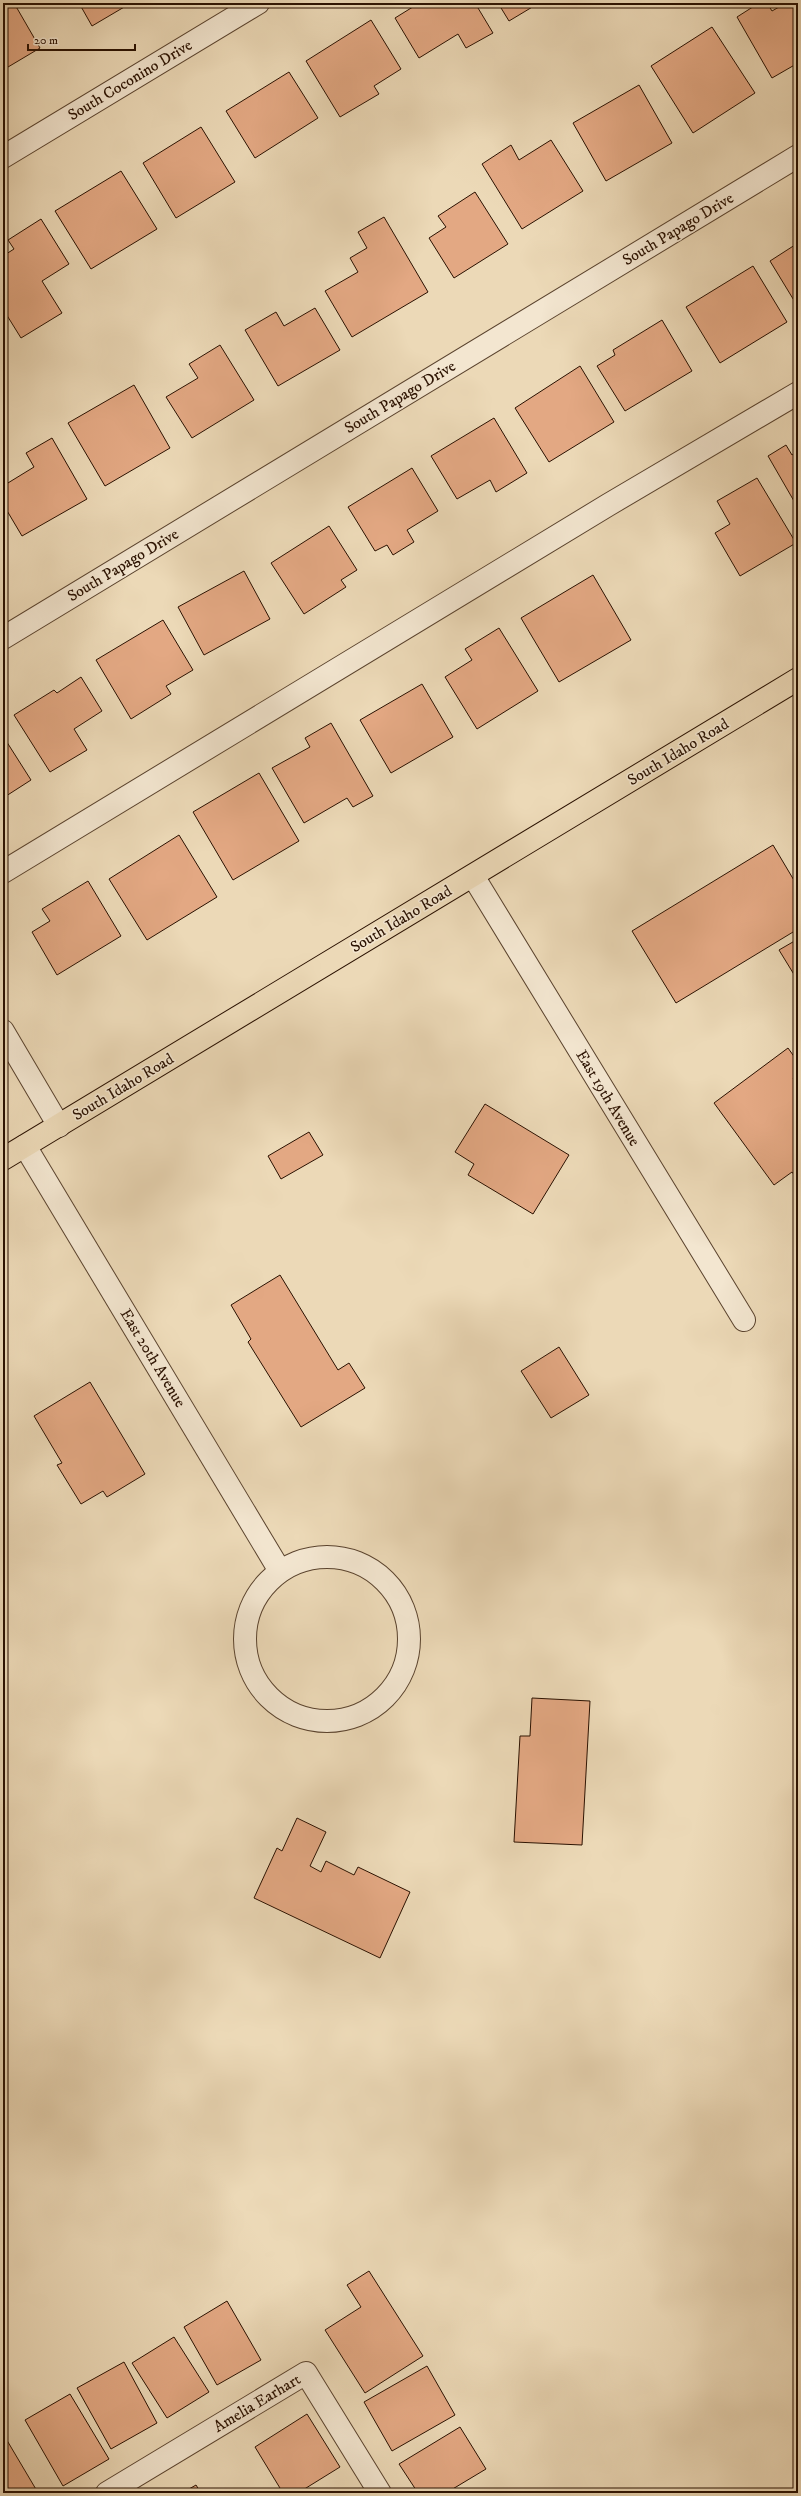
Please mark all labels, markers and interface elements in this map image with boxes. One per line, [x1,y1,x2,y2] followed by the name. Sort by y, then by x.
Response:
[28,26,135,52] scale bar
[34,33,58,48] text: 20 m
[64,35,196,125] street label: South Coconino Drive
[619,188,738,270] street label: South Papago Drive
[341,356,460,438] street label: South Papago Drive
[64,524,183,606] street label: South Papago Drive
[624,714,732,790] street label: South Idaho Road
[347,881,455,957] street label: South Idaho Road
[571,1046,645,1150] street label: East 19th Avenue
[69,1049,177,1125] street label: South Idaho Road
[116,1305,190,1411] street label: East 20th Avenue
[210,2369,304,2437] street label: Amelia Earhart

